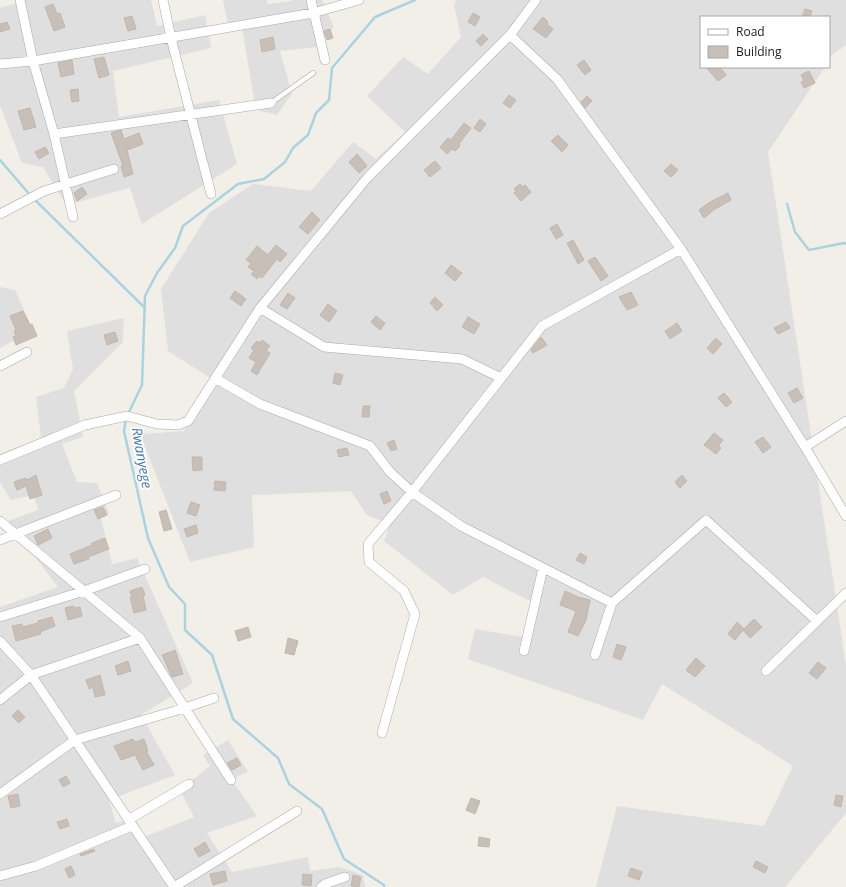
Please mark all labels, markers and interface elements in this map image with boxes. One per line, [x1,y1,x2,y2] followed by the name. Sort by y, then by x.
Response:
[700,16,830,68] legend
[736,23,765,40] text: Road
[736,43,782,60] text: Building
[128,426,157,490] water label: Rwanyege

